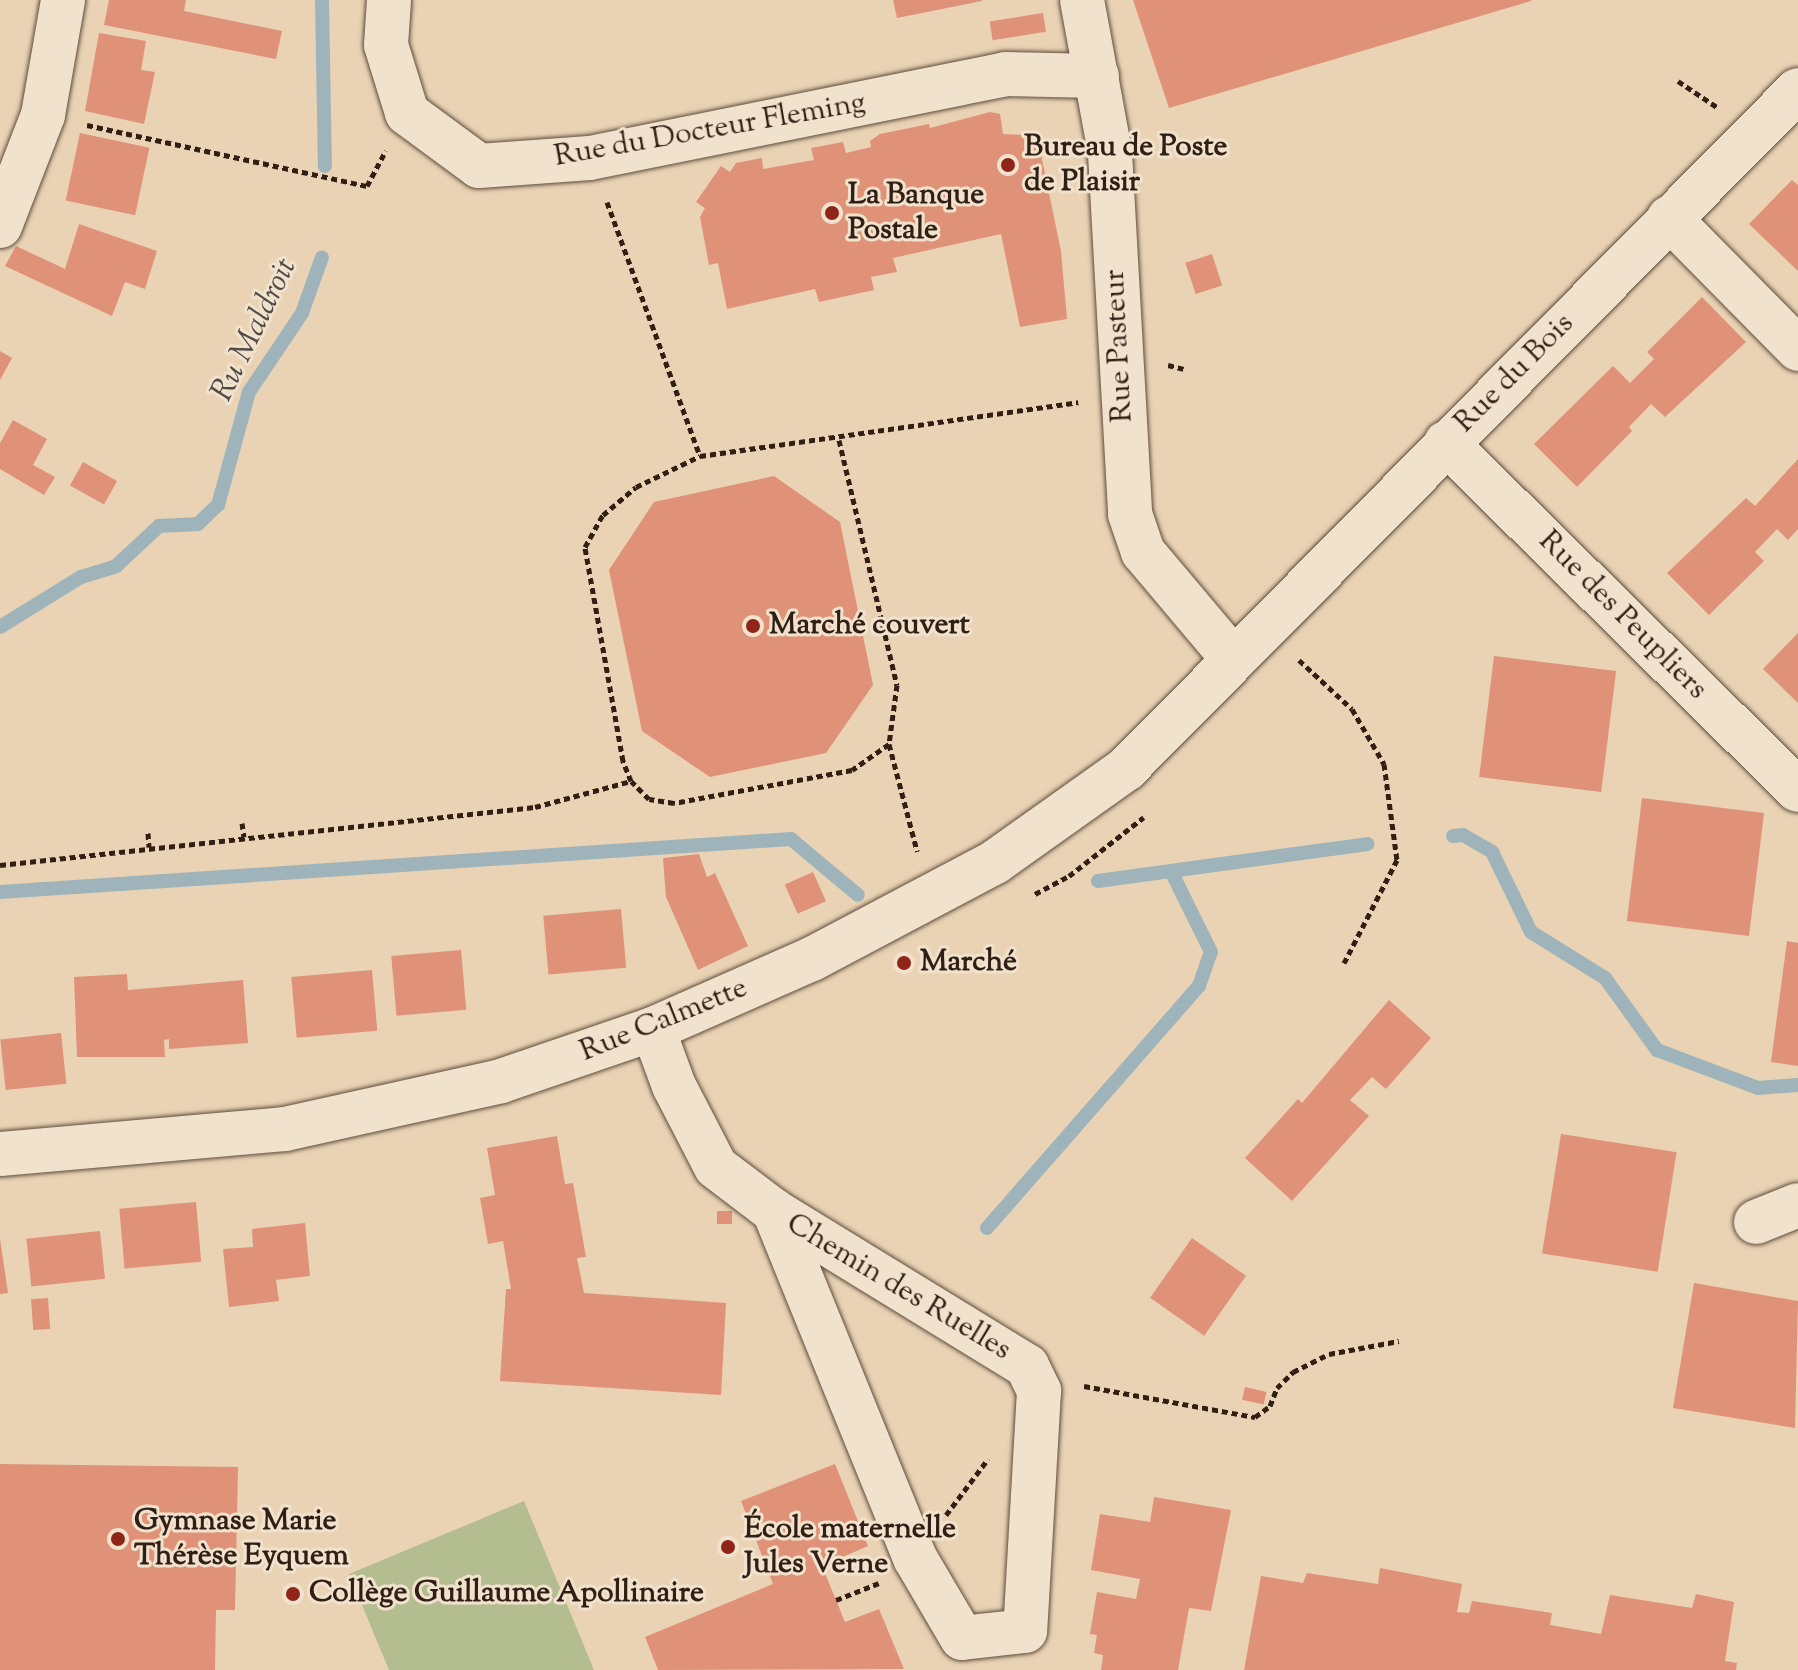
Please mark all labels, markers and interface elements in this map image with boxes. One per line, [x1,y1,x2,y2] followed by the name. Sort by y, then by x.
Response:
[552,86,868,176] street label: Rue du Docteur Fleming
[1024,130,1228,200] place label: Bureau de Poste de Plaisir
[999,156,1017,174] marker: Bureau de Poste de Plaisir
[848,178,984,248] place label: La Banque Postale
[823,204,841,222] marker: La Banque Postale
[204,252,306,408] water label: Ru Maldroit
[1098,269,1142,423] street label: Rue Pasteur
[1448,307,1582,441] street label: Rue du Bois
[1530,524,1714,708] street label: Rue des Peupliers
[769,608,970,644] place label: Marché couvert
[744,617,762,635] marker: Marché couvert
[920,945,1017,981] place label: Marché
[895,954,913,972] marker: Marché
[575,971,753,1071] street label: Rue Calmette
[779,1207,1017,1369] street label: Chemin des Ruelles
[134,1504,349,1574] place label: Gymnase Marie Thérèse Eyquem
[744,1512,956,1582] place label: École maternelle Jules Verne
[109,1530,127,1548] marker: Gymnase Marie Thérèse Eyquem
[719,1538,737,1556] marker: École maternelle Jules Verne
[309,1576,704,1612] place label: Collège Guillaume Apollinaire
[284,1585,302,1603] marker: Collège Guillaume Apollinaire

